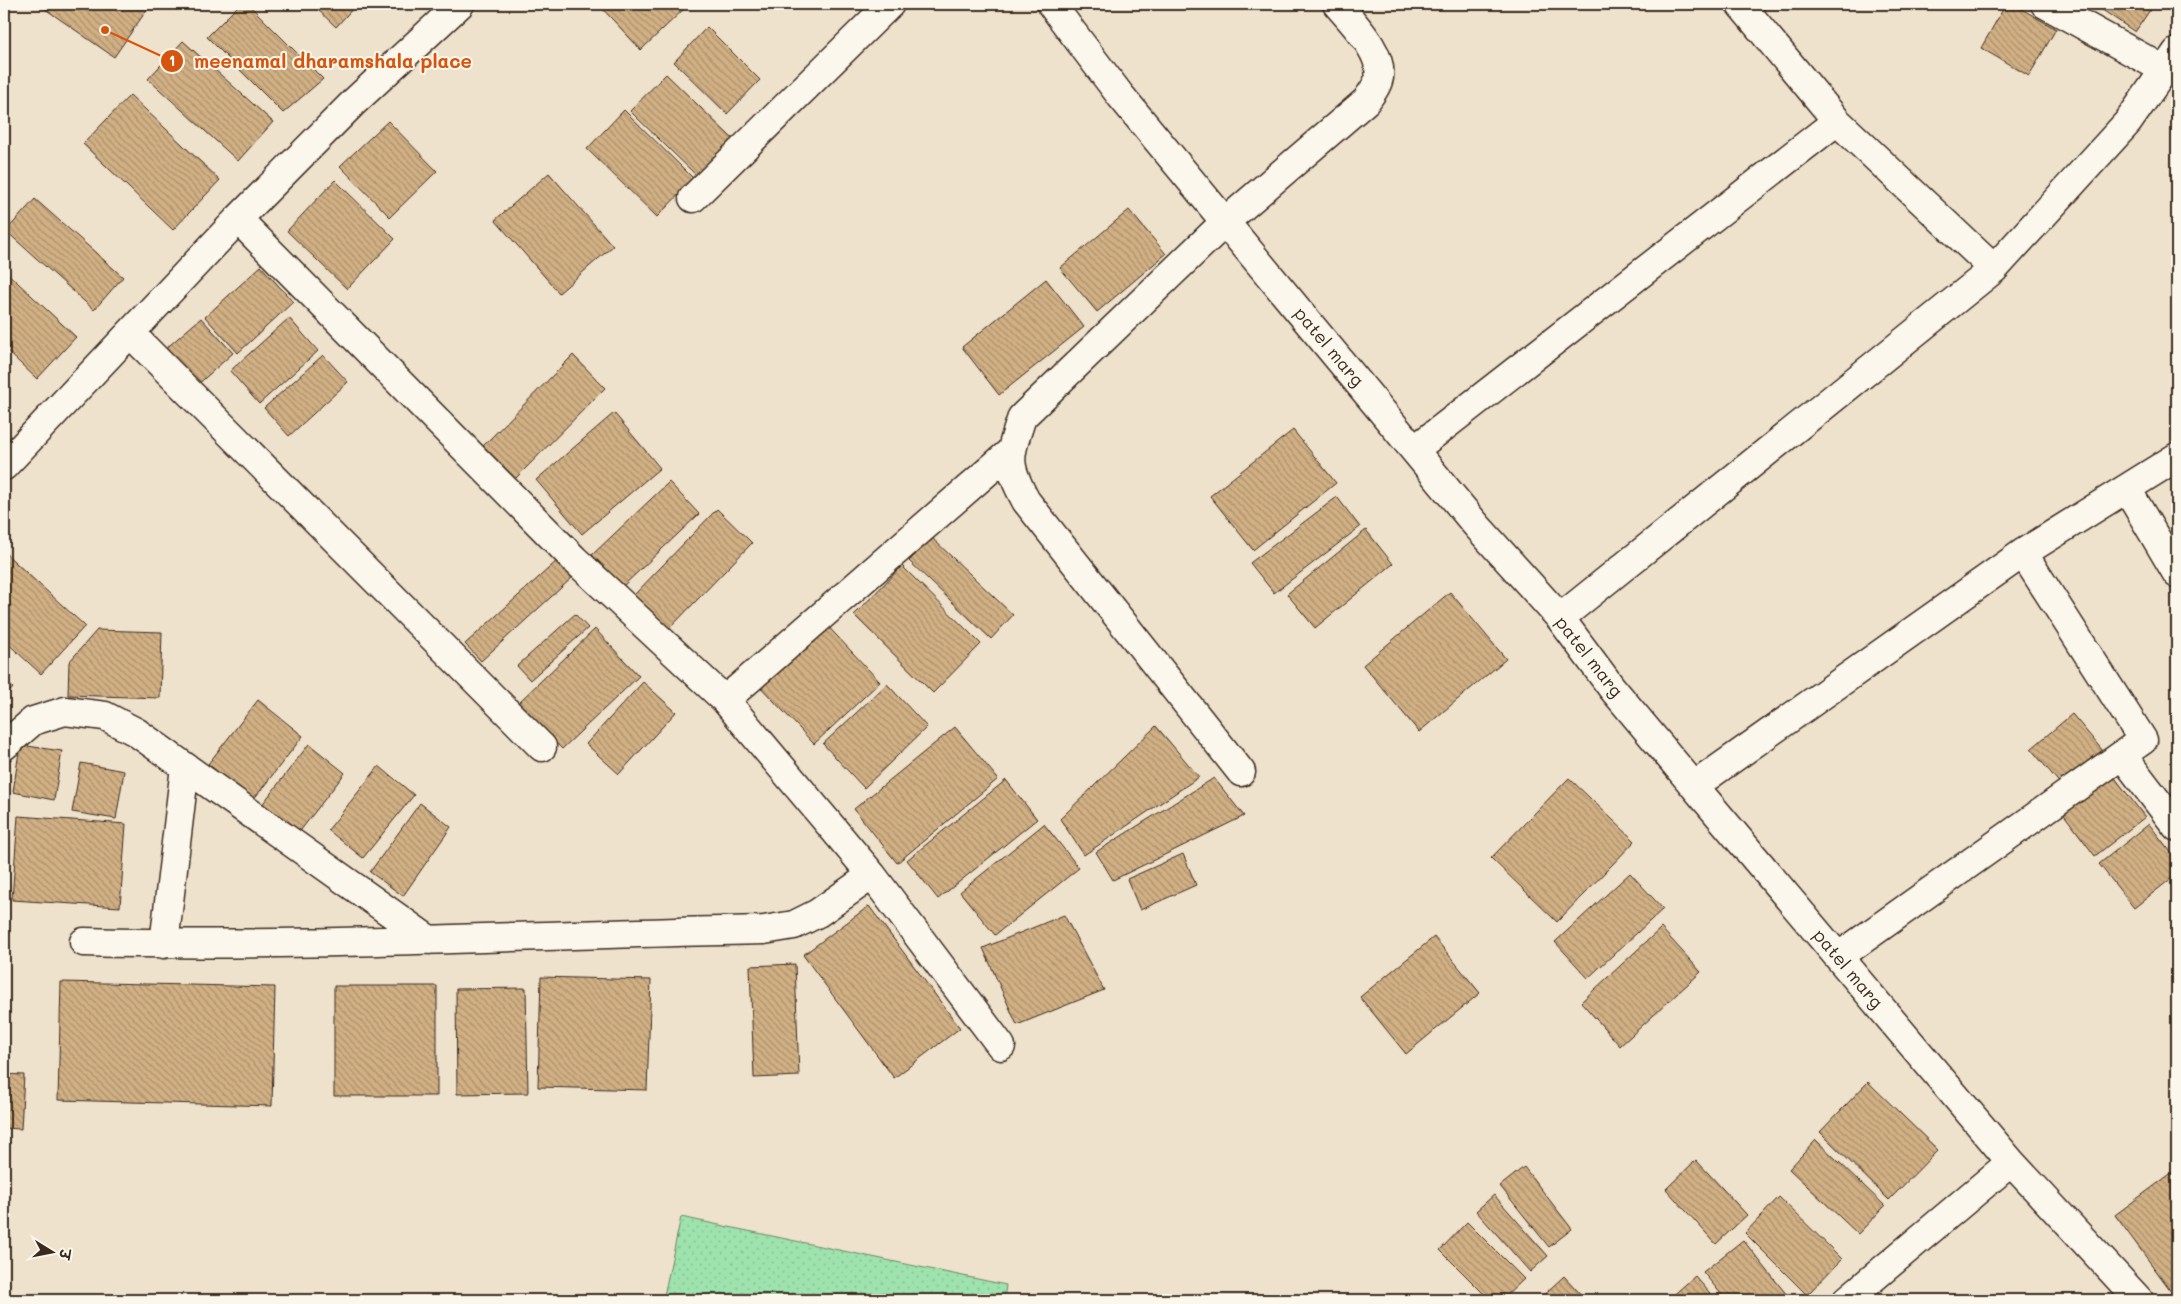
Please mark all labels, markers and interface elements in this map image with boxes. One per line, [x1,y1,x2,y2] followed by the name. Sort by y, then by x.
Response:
[159,44,482,78] callout: meenamal dharamshala place
[194,48,472,73] text: meenamal dharamshala place
[169,50,175,70] text: 1
[1289,302,1370,391] street label: patel marg
[1551,611,1629,702] street label: patel marg
[1808,924,1889,1013] street label: patel marg
[28,1226,78,1276] north arrow
[55,1246,76,1262] text: उ

